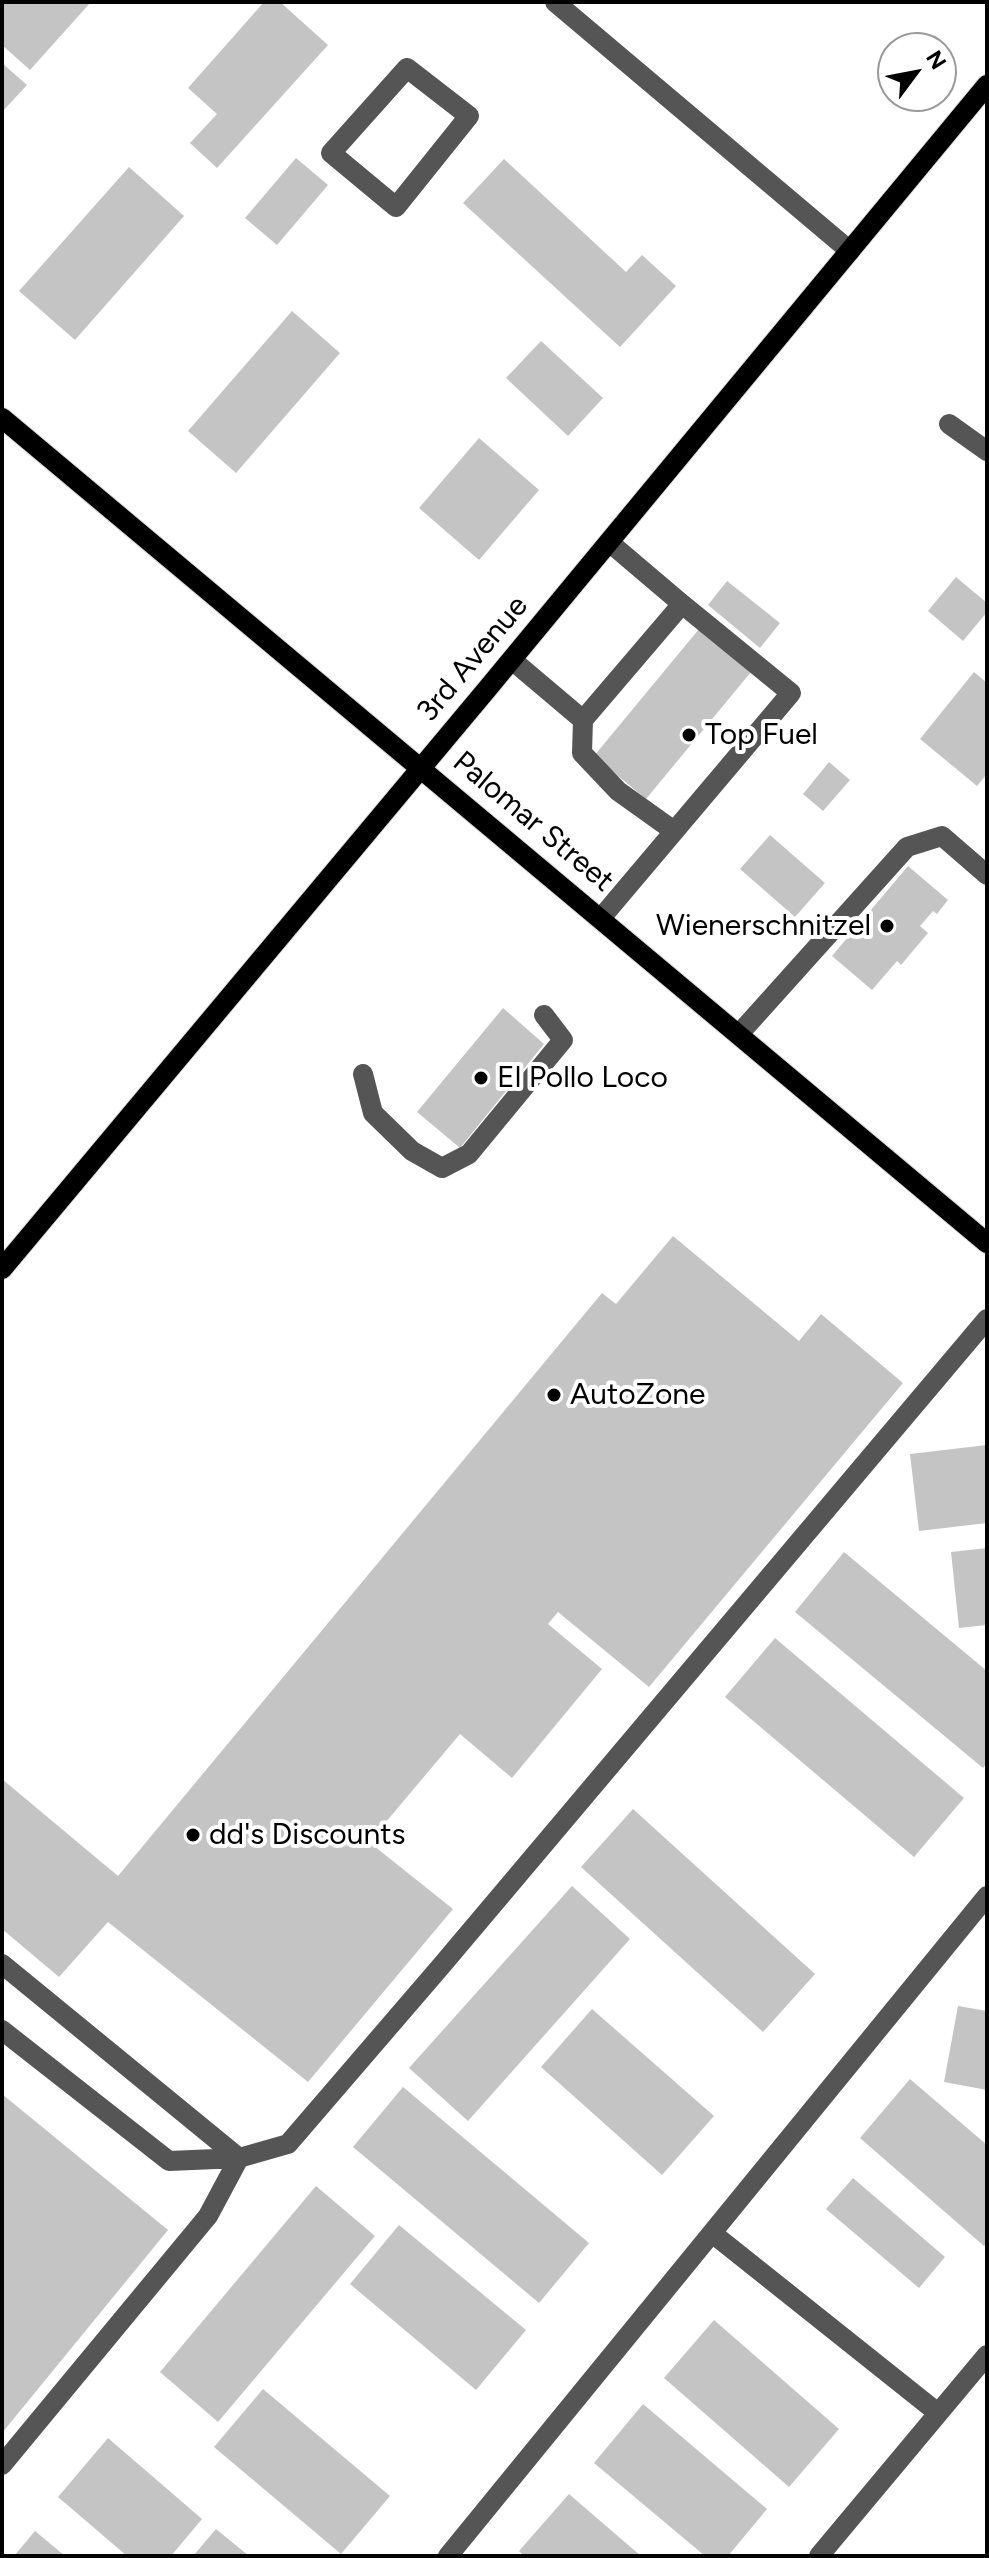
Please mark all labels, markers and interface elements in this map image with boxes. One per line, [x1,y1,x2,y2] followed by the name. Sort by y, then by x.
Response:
[877,32,957,112] north arrow
[920,46,952,74] text: N
[410,589,536,729] street label: 3rd Avenue
[705,717,818,753] place label: Top Fuel
[680,726,698,744] marker: Top Fuel
[445,744,621,900] street label: Palomar Street
[656,908,871,944] place label: Wienerschnitzel
[878,917,896,935] marker: Wienerschnitzel
[497,1060,668,1096] place label: El Pollo Loco
[472,1069,490,1087] marker: El Pollo Loco
[570,1377,705,1413] place label: AutoZone
[545,1386,563,1404] marker: AutoZone
[209,1817,406,1853] place label: dd's Discounts
[184,1826,202,1844] marker: dd's Discounts

